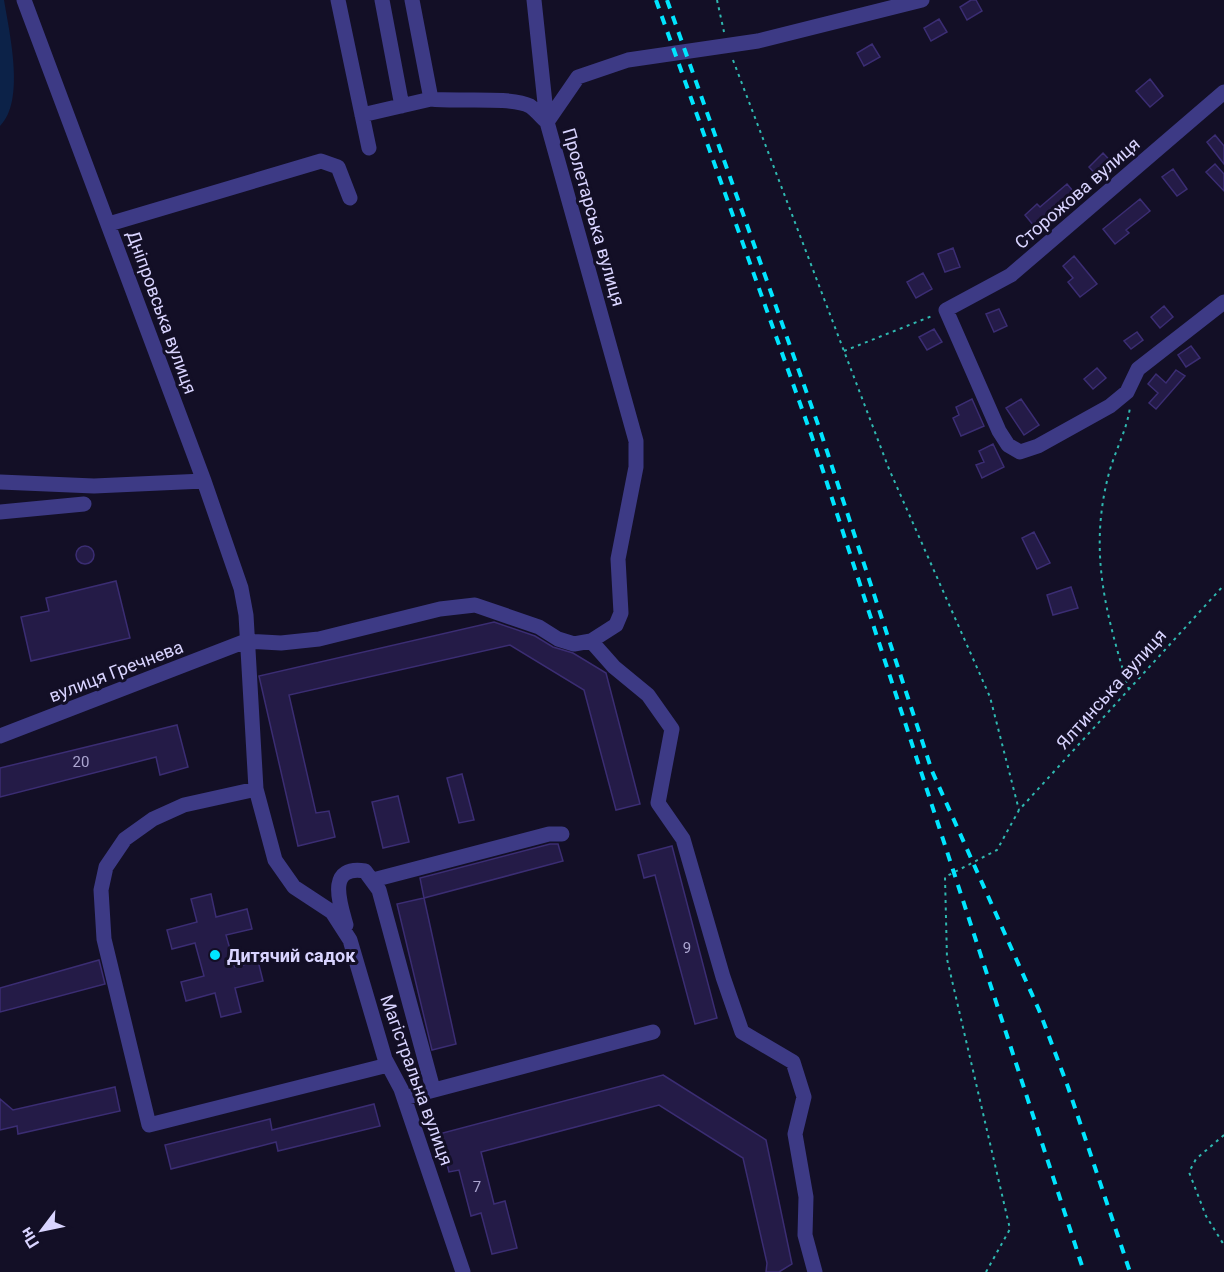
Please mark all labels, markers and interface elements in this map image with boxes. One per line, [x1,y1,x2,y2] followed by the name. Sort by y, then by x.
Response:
[559,126,629,308] street label: Пролетарська вулиця
[1010,133,1144,253] street label: Сторожова вулиця
[123,227,201,397] street label: Дніпровська вулиця
[1052,625,1170,753] street label: Ялтинська вулиця
[46,636,186,706] street label: вулиця Гречнева
[73,753,89,771] house number: 20
[683,939,691,957] house number: 9
[227,945,356,966] place label: Дитячий садок
[208,948,222,962] marker: Дитячий садок
[376,992,458,1168] street label: Магістральна вулиця
[473,1178,481,1196] house number: 7
[12,1200,72,1260] north arrow
[16,1224,43,1251] text: Пн

